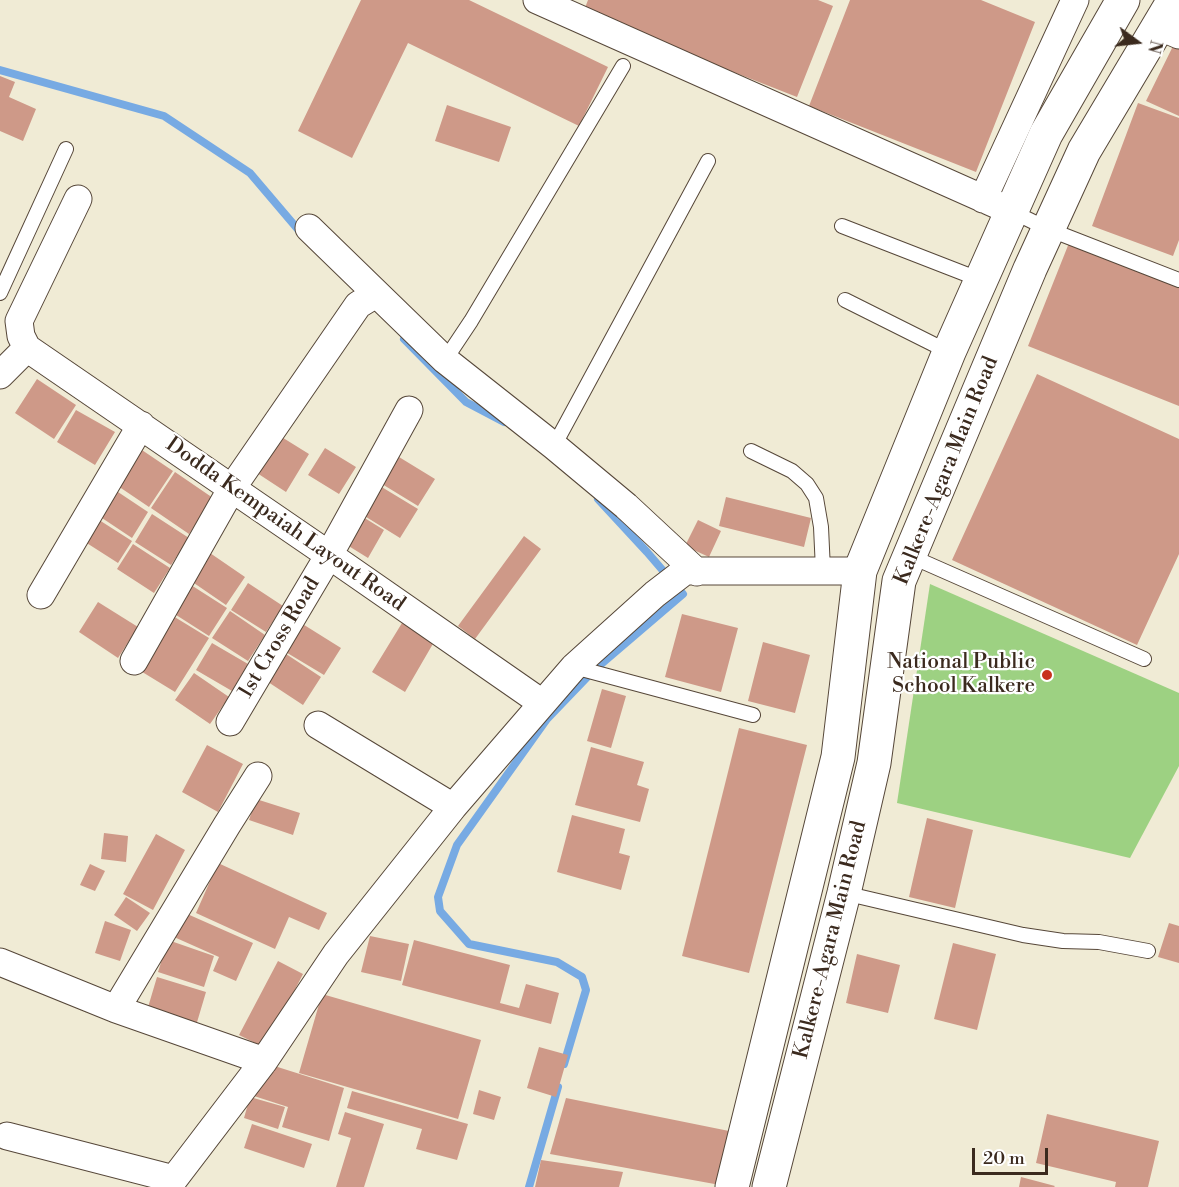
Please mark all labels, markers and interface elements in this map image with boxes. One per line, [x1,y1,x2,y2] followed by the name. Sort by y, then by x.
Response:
[1107,12,1167,72] north arrow
[1143,38,1166,55] text: N
[890,353,1004,589] street label: Kalkere-Agara Main Road
[160,432,410,618] street label: Dodda Kempaiah Layout Road
[234,573,326,703] street label: 1st Cross Road
[887,650,1035,700] place label: National Public School Kalkere
[1040,668,1054,682] marker: National Public School Kalkere
[789,819,873,1061] street label: Kalkere-Agara Main Road
[975,1136,1052,1174] scale bar
[983,1147,1025,1170] text: 20 m

